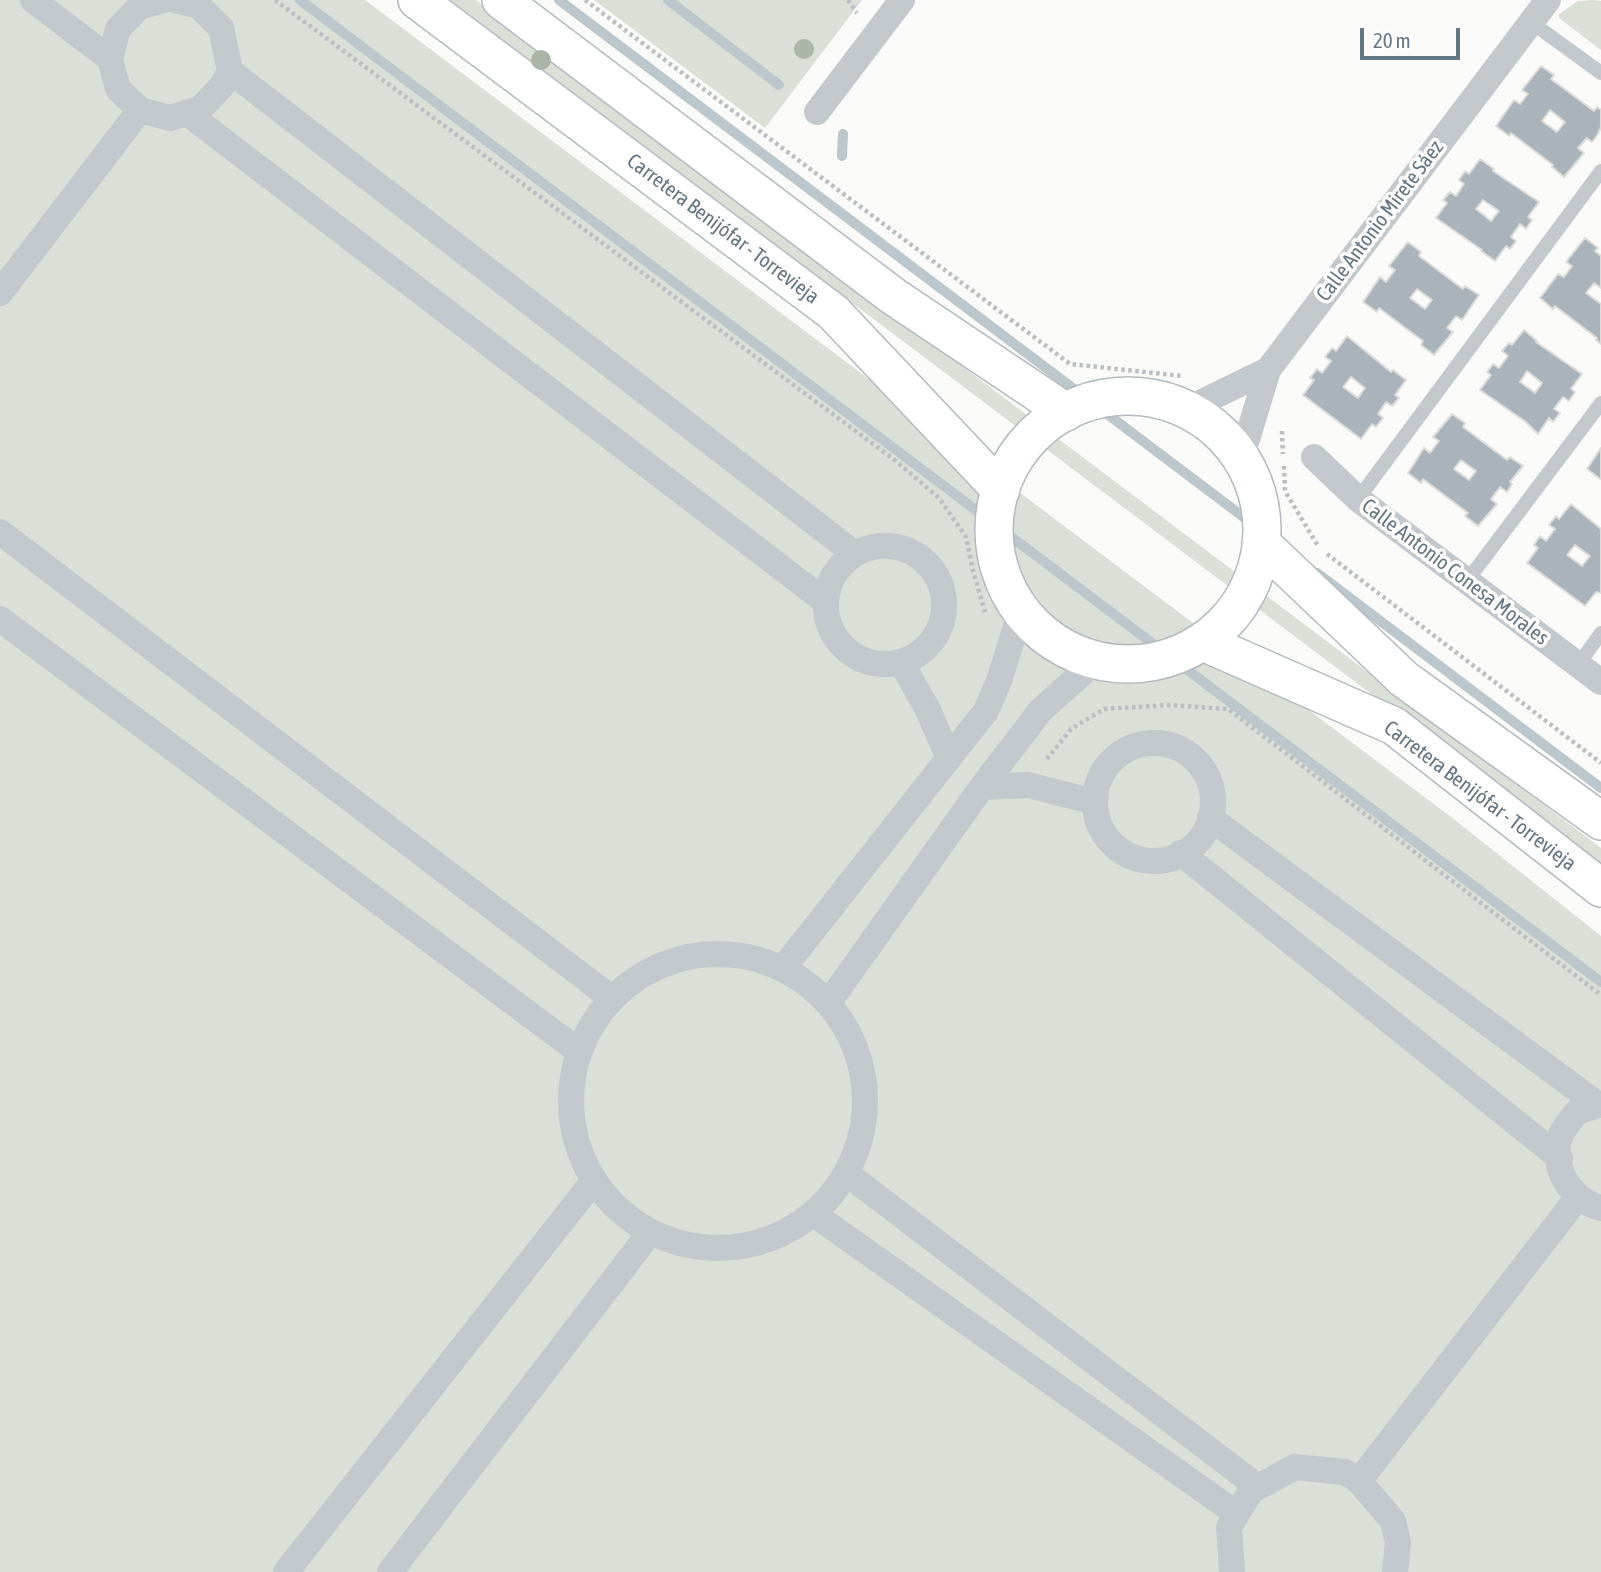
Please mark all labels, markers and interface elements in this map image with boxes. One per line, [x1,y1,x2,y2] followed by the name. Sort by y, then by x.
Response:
[1363,14,1463,58] scale bar
[1373,28,1411,52] text: 20 m
[1311,136,1449,306] street label: Calle Antonio Mirete Sáez
[622,149,824,309] street label: Carretera Benijófar - Torrevieja
[1357,494,1553,650] street label: Calle Antonio Conesa Morales
[1379,716,1581,876] street label: Carretera Benijófar - Torrevieja

